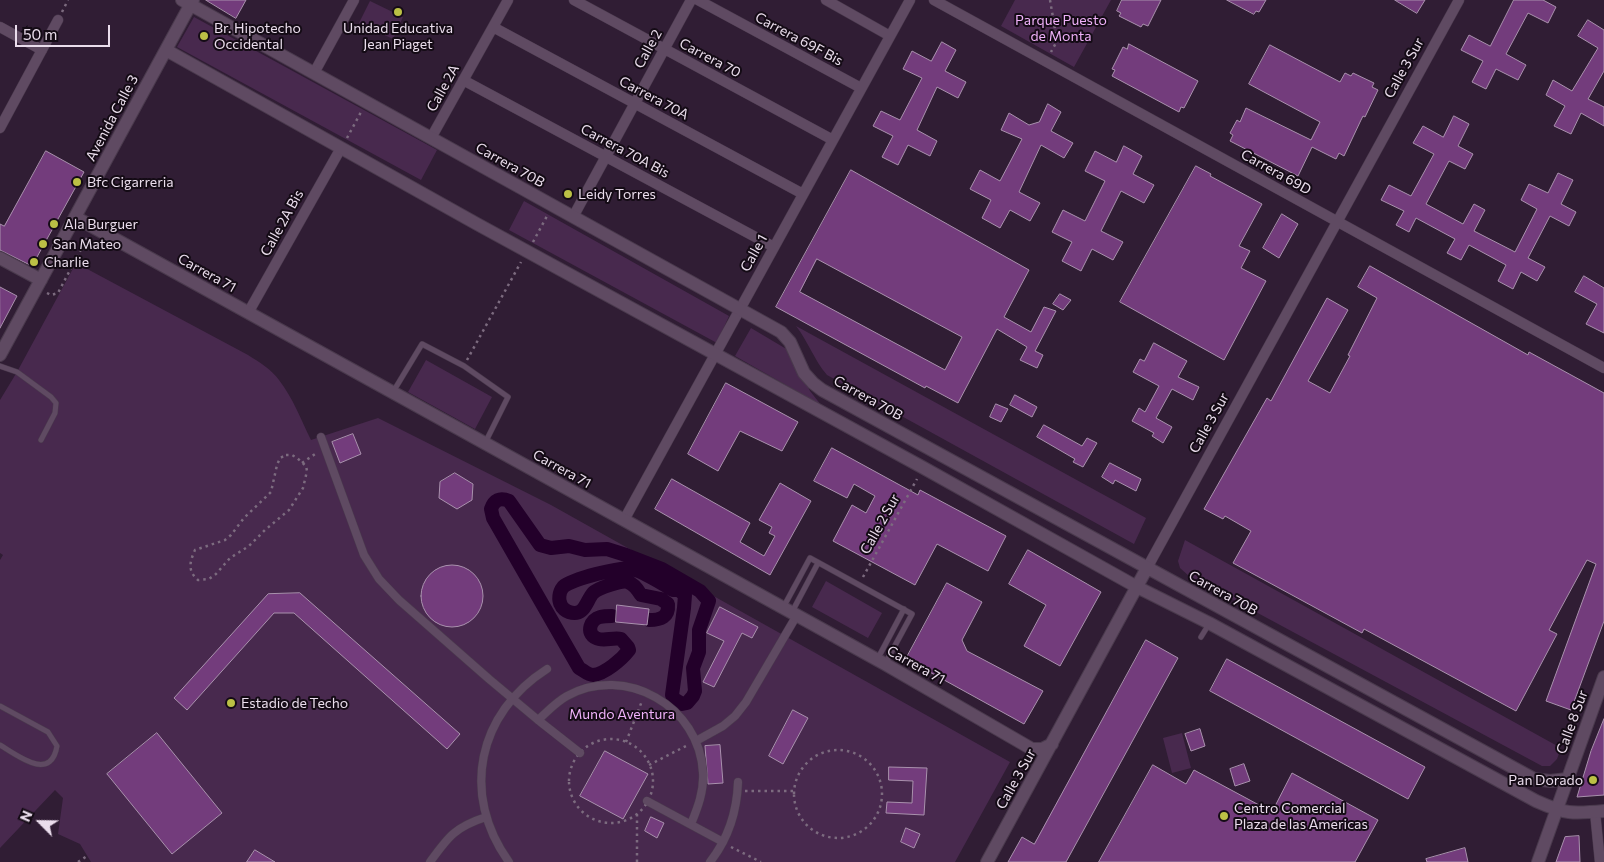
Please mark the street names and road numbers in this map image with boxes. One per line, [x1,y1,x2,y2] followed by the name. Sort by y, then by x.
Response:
[752,9,846,69] street label: Carrera 69F Bis
[631,27,665,71] street label: Calle 2
[676,35,744,81] street label: Carrera 70
[1381,35,1427,101] street label: Calle 3 Sur
[423,61,463,115] street label: Calle 2A
[82,72,142,164] street label: Avenida Calle 3
[616,73,692,123] street label: Carrera 70A
[578,121,672,181] street label: Carrera 70A Bis
[473,139,547,191] street label: Carrera 70B
[1238,146,1314,198] street label: Carrera 69D
[257,187,307,259] street label: Calle 2A Bis
[737,231,771,275] street label: Calle 1
[175,250,239,296] street label: Carrera 71
[831,372,905,424] street label: Carrera 70B
[1186,390,1232,456] street label: Calle 3 Sur
[530,446,594,492] street label: Carrera 71
[857,491,903,557] street label: Calle 2 Sur
[1186,567,1260,619] street label: Carrera 70B
[884,642,948,688] street label: Carrera 71
[1553,688,1591,756] street label: Calle 8 Sur
[993,746,1039,812] street label: Calle 3 Sur

